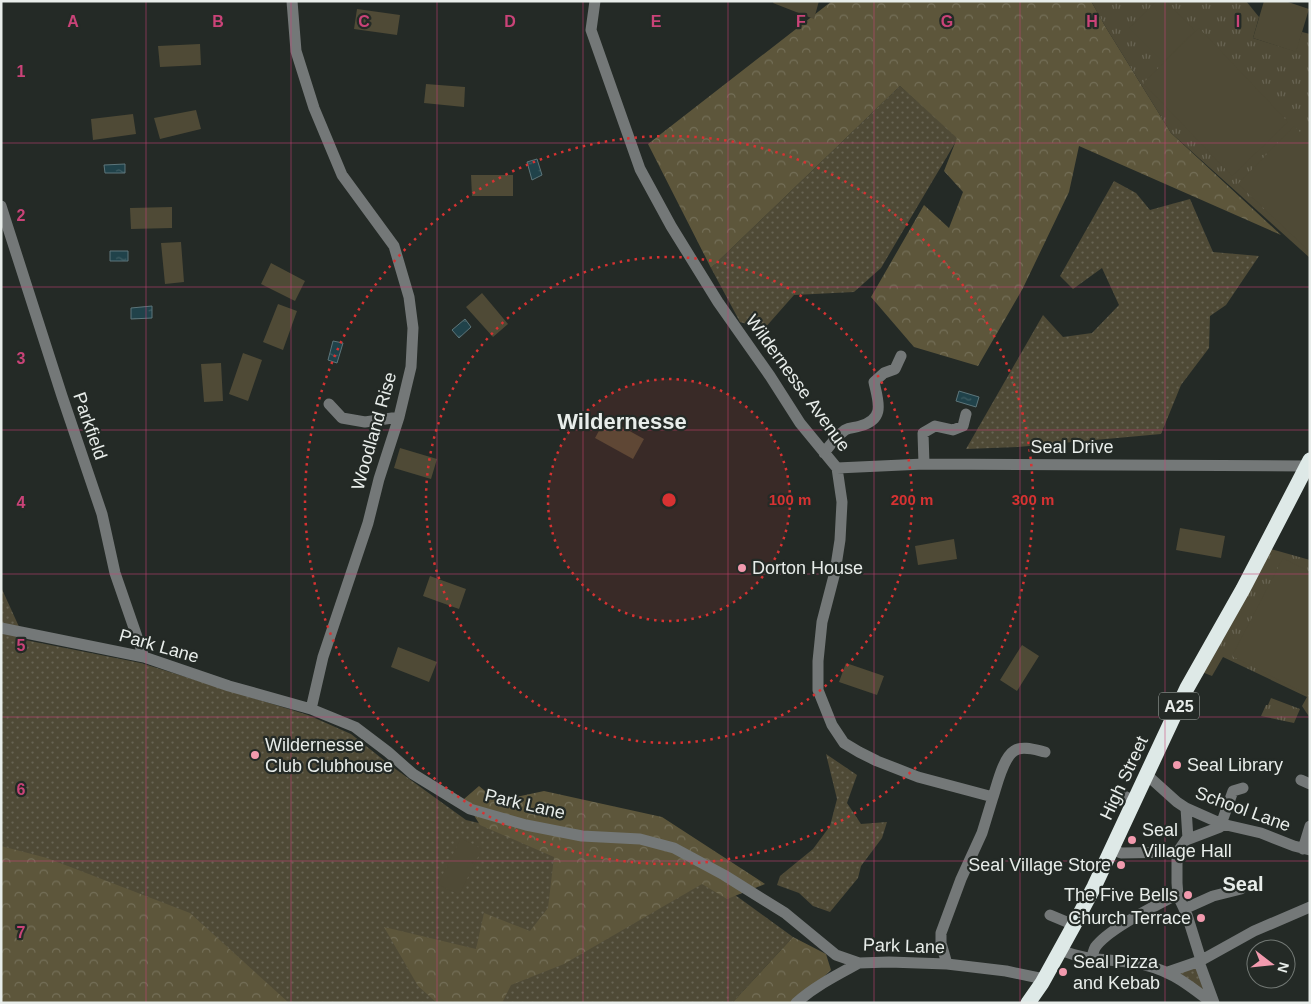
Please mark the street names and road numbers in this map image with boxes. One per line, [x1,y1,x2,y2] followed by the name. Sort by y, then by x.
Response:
[742,311,854,455] street label: Wildernesse Avenue
[348,370,400,492] street label: Woodland Rise
[69,390,111,462] street label: Parkfield
[1030,437,1114,457] street label: Seal Drive
[117,625,201,667] street label: Park Lane
[1159,692,1199,719] road number: A25
[1096,733,1152,823] street label: High Street
[1193,782,1293,836] street label: School Lane
[483,785,567,823] street label: Park Lane
[863,935,945,957] street label: Park Lane

